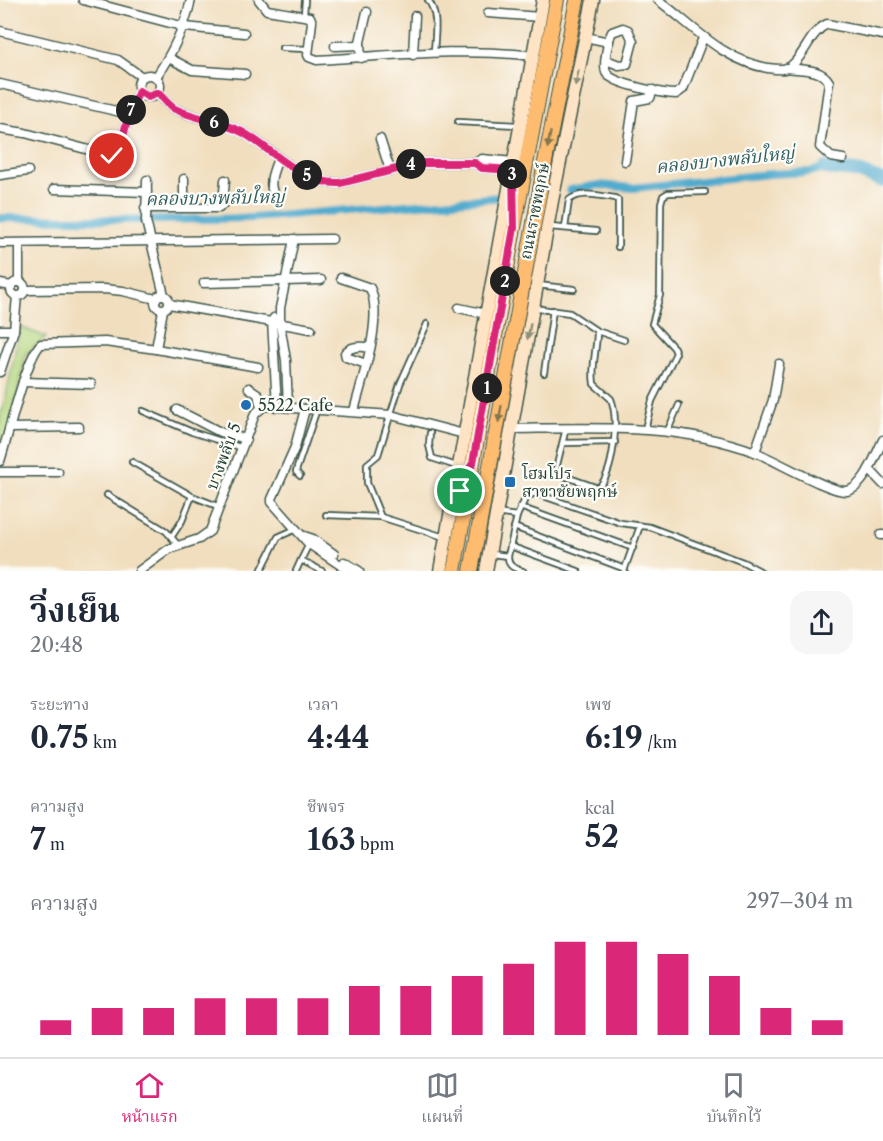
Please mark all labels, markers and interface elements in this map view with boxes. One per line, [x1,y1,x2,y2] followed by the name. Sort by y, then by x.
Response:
[572,69,581,88] one-way arrow
[116,95,146,125] pin: 7
[127,100,135,120] text: 7
[199,107,229,137] pin: 6
[209,112,219,132] text: 6
[86,130,137,181] pin
[544,131,553,150] one-way arrow
[95,139,128,172] icon: check
[654,139,798,178] water label: คลองบางพลับใหญ่
[396,149,426,179] pin: 4
[406,154,416,174] text: 4
[497,159,527,189] pin: 3
[292,160,322,190] pin: 5
[515,161,553,261] street label: ถนนราชพฤกษ์
[507,164,517,184] text: 3
[303,165,311,185] text: 5
[145,184,288,210] water label: คลองบางพลับใหญ่
[490,266,520,296] pin: 2
[500,271,510,291] text: 2
[524,322,533,341] one-way arrow
[472,373,502,403] pin: 1
[483,378,491,398] text: 1
[258,395,333,415] place label: 5522 Cafe
[239,398,253,412] marker: 5522 Cafe
[495,405,504,424] one-way arrow
[201,420,245,492] street label: บางพลับ 5
[521,463,618,501] place label: โฮมโปร สาขาชัยพฤกษ์
[434,465,485,516] pin
[443,474,476,507] icon: arrive
[503,475,517,489] marker: โฮมโปร สาขาชัยพฤกษ์
[30,590,120,631] text: วิ่งเย็น
[790,591,853,654] button: share
[30,633,83,657] text: 20:48
[30,694,89,714] text: ระยะทาง
[307,694,339,714] text: เวลา
[585,694,611,714] text: เพซ
[30,719,89,756] text: 0.75
[307,719,370,756] text: 4:44
[585,719,643,756] text: 6:19
[89,732,117,752] text: km
[643,732,677,752] text: /km
[30,796,85,816] text: ความสูง
[307,796,345,816] text: ชีพจร
[585,798,615,818] text: kcal
[585,818,619,855] text: 52
[30,821,46,858] text: 7
[307,821,356,858] text: 163
[46,834,65,854] text: m
[356,834,394,854] text: bpm
[746,889,853,913] text: 297–304 m
[30,891,98,915] text: ความสูง
[122,1069,178,1131] tab: หน้าแรก
[421,1069,463,1131] tab: แผนที่
[707,1069,761,1131] tab: บันทึกไว้

